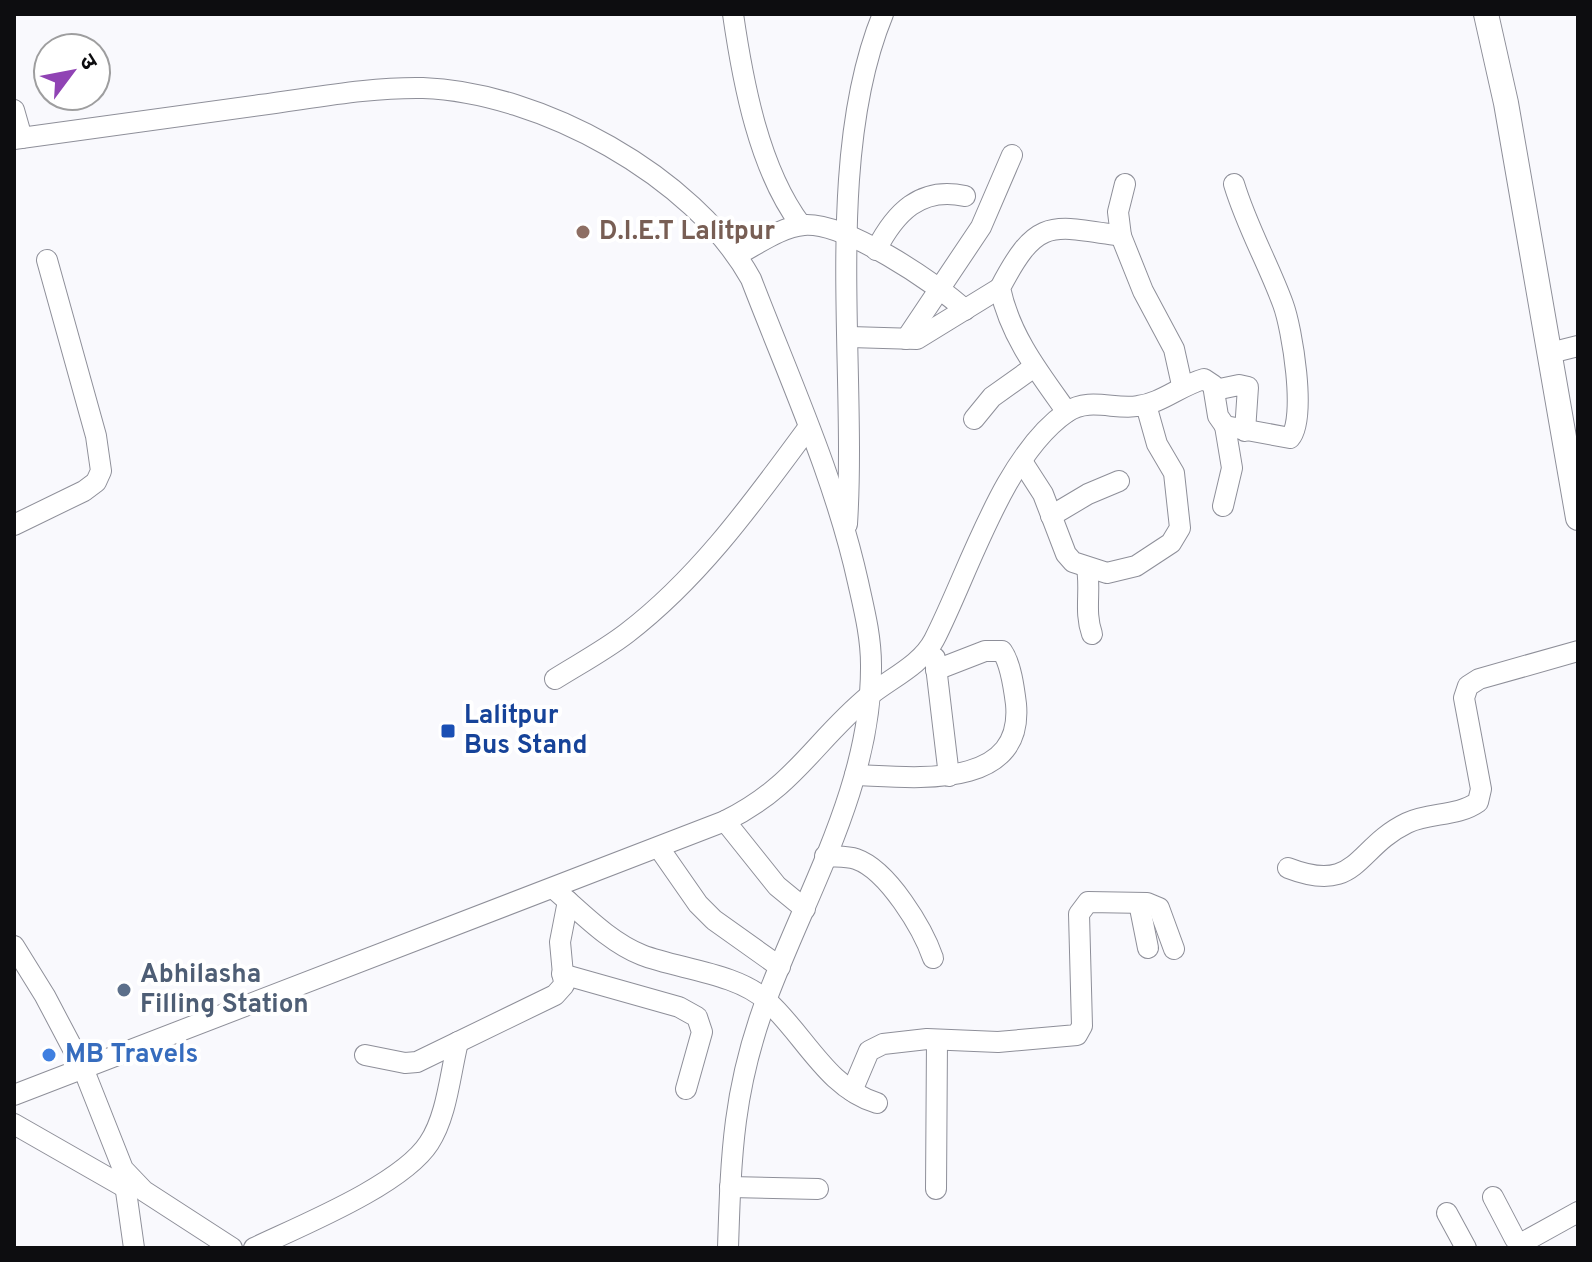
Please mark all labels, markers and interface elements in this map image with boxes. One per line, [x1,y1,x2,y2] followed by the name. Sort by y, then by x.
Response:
[32,32,112,112] north arrow
[72,50,102,76] text: उ
[599,216,775,249] place label: D.I.E.T Lalitpur
[574,223,592,241] marker: D.I.E.T Lalitpur
[464,700,588,763] place label: Lalitpur Bus Stand
[439,722,457,740] marker: Lalitpur Bus Stand
[140,959,309,1022] place label: Abhilasha Filling Station
[115,981,133,999] marker: Abhilasha Filling Station
[65,1039,198,1072] place label: MB Travels
[40,1046,58,1064] marker: MB Travels

